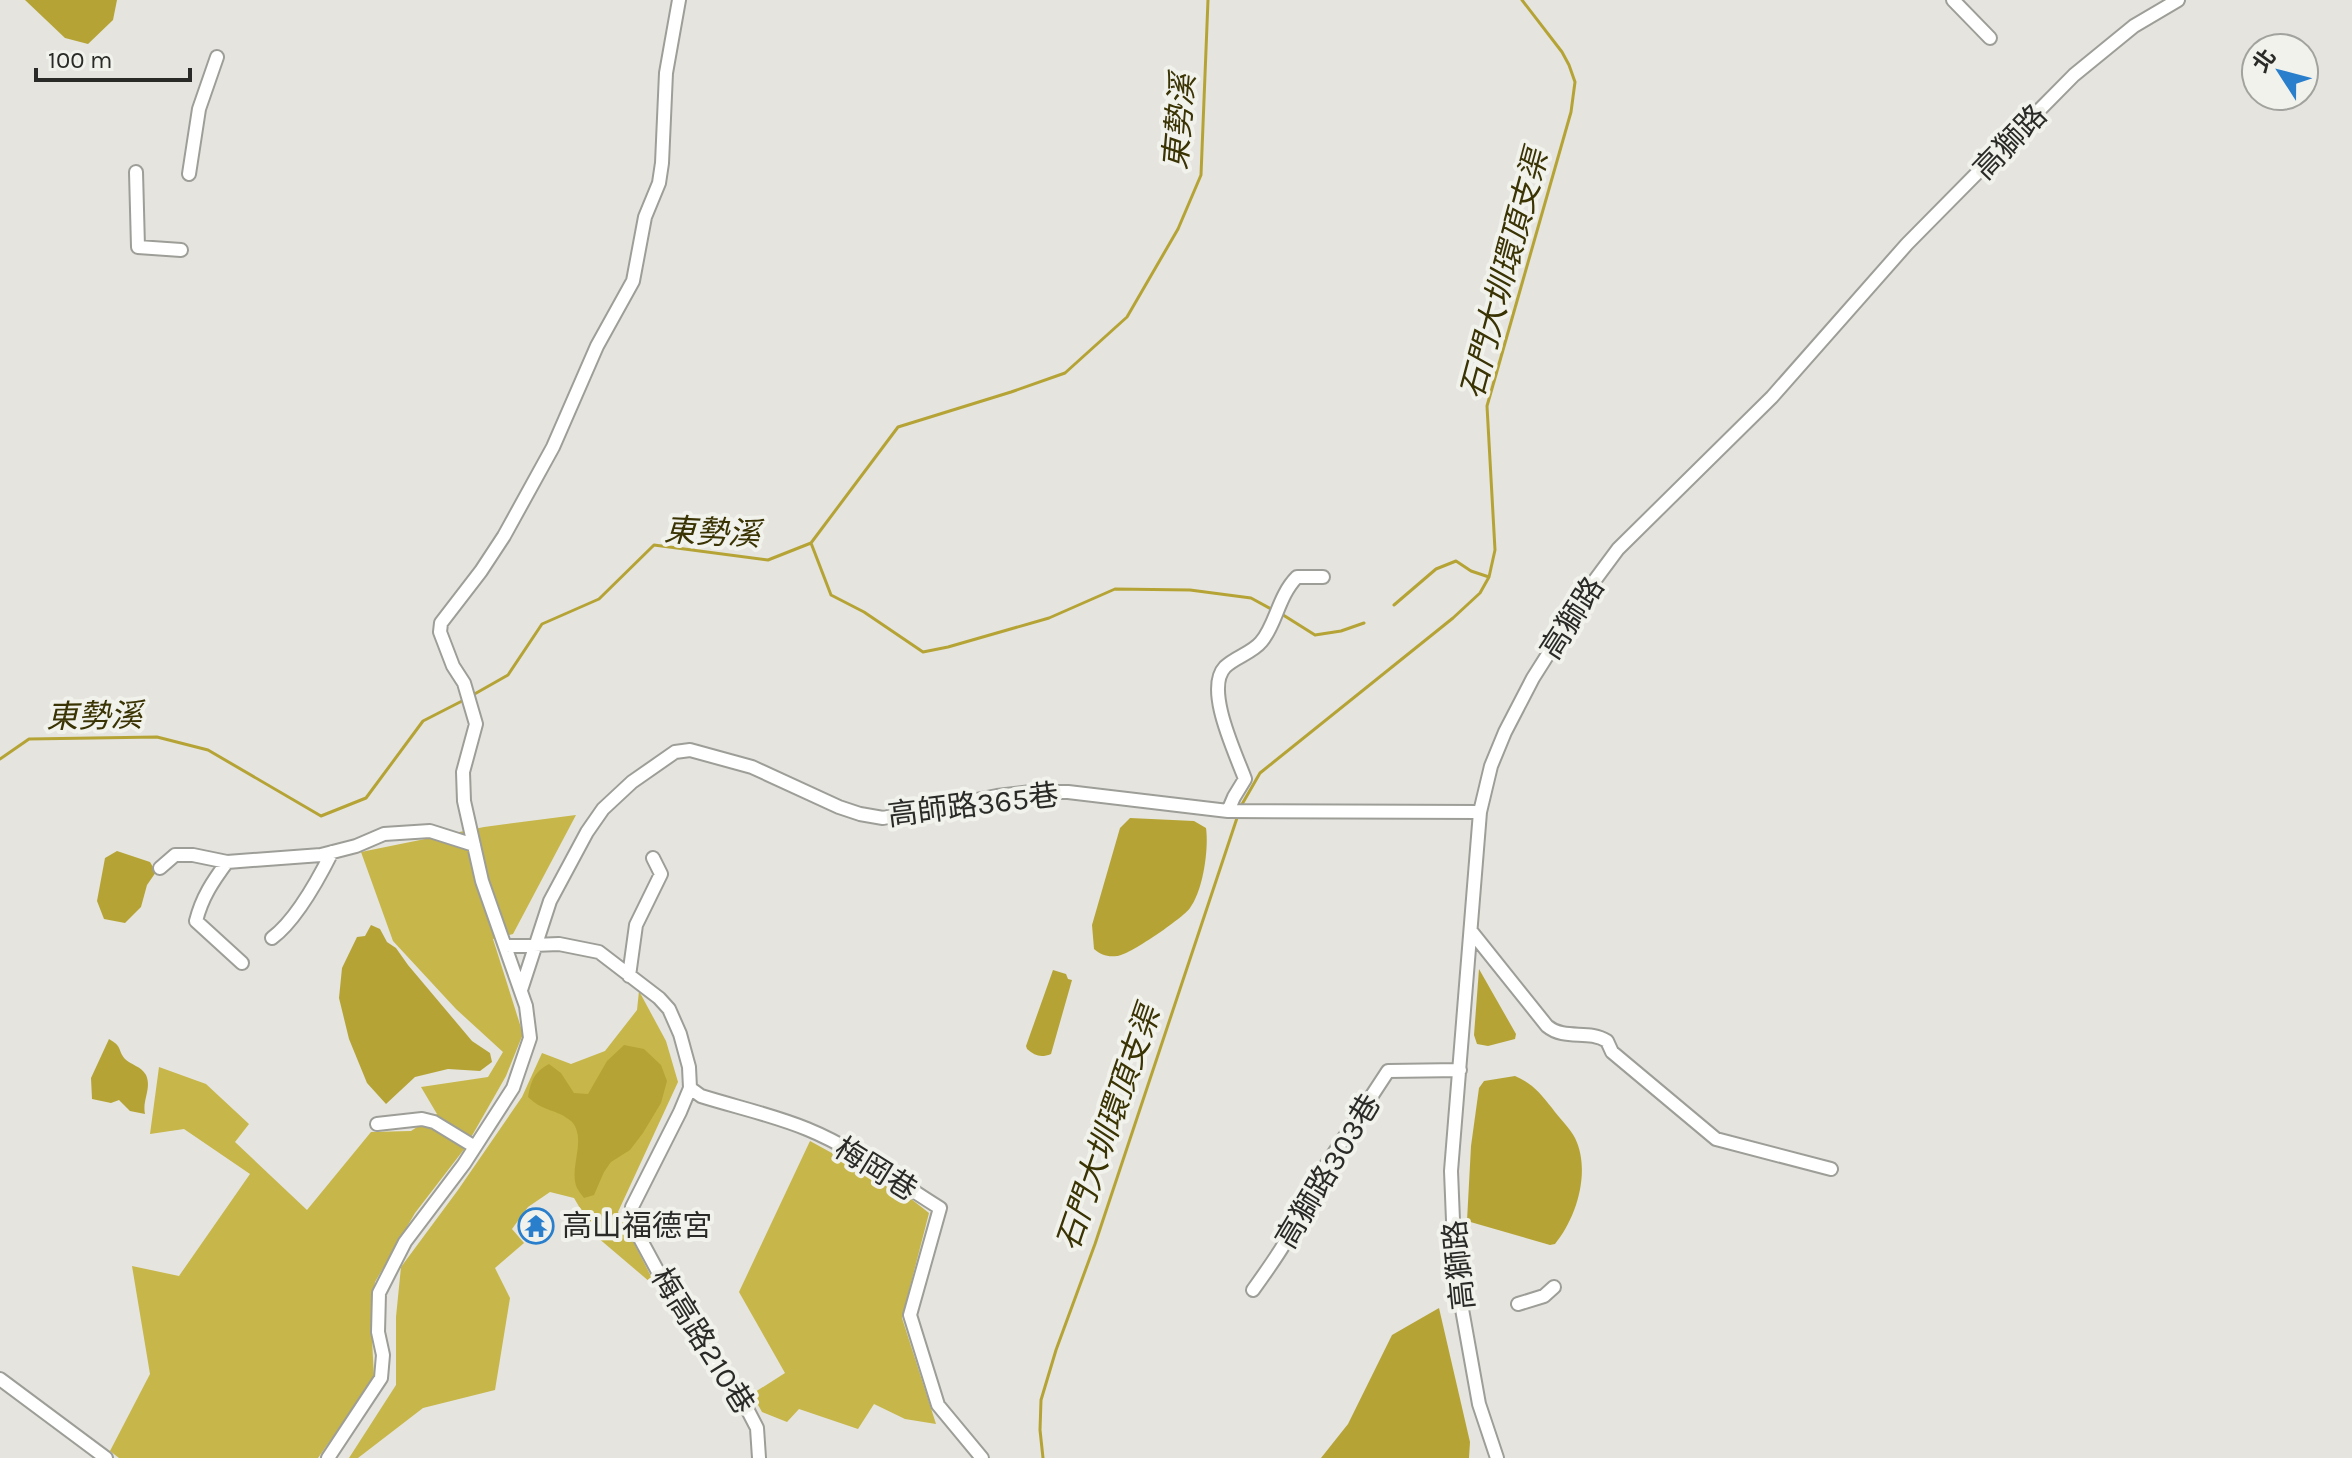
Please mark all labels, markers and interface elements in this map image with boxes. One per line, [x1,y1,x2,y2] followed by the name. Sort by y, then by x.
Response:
[36,32,190,82] scale bar
[2240,32,2320,112] north arrow
[2248,44,2282,77] text: 北
[48,46,113,74] text: 100 m
[1157,69,1202,171] water label: 東勢溪
[1966,97,2054,187] street label: 高獅路
[1453,142,1557,403] water label: 石門大圳環頂支渠
[663,512,765,554] water label: 東勢溪
[1532,570,1612,666] street label: 高獅路
[46,697,146,736] water label: 東勢溪
[886,777,1060,833] street label: 高師路365巷
[1049,997,1169,1255] water label: 石門大圳環頂支渠
[1268,1087,1388,1255] street label: 高獅路303巷
[828,1130,924,1208] street label: 梅岡巷
[517,1207,555,1245] temple icon: 高山福德宮
[562,1208,712,1244] place label: 高山福德宮
[1436,1218,1482,1312] street label: 高獅路
[644,1261,762,1421] street label: 梅高路210巷

